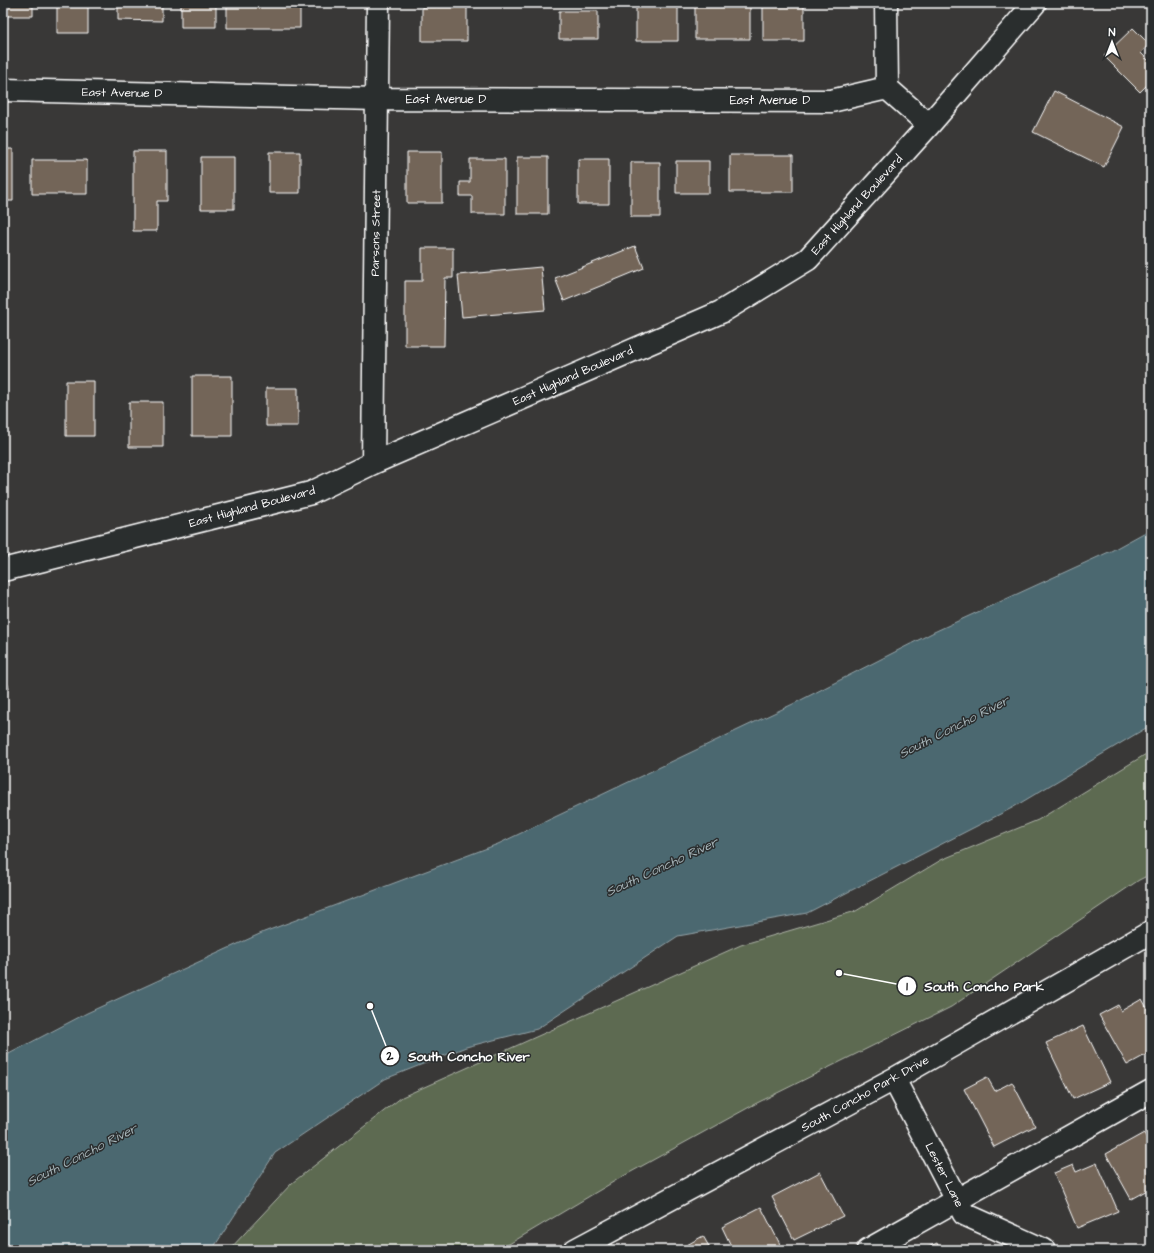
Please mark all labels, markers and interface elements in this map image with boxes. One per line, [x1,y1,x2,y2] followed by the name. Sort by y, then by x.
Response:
[1092,22,1132,62] north arrow
[1109,25,1116,40] text: N
[82,84,163,102] street label: East Avenue D
[406,91,486,108] street label: East Avenue D
[730,92,810,109] street label: East Avenue D
[807,151,908,260] street label: East Highland Boulevard
[367,189,385,277] street label: Parsons Street
[510,342,636,411] street label: East Highland Boulevard
[187,482,317,533] street label: East Highland Boulevard
[896,691,1014,763] water label: South Concho River
[603,832,723,901] water label: South Concho River
[897,974,1052,999] callout: South Concho Park
[906,978,908,995] text: 1
[923,978,1045,996] text: South Concho Park
[380,1044,538,1069] callout: South Concho River
[386,1048,394,1065] text: 2
[407,1048,531,1066] text: South Concho River
[798,1051,933,1136] street label: South Concho Park Drive
[24,1119,142,1191] water label: South Concho River
[920,1140,968,1211] street label: Lester Lane

